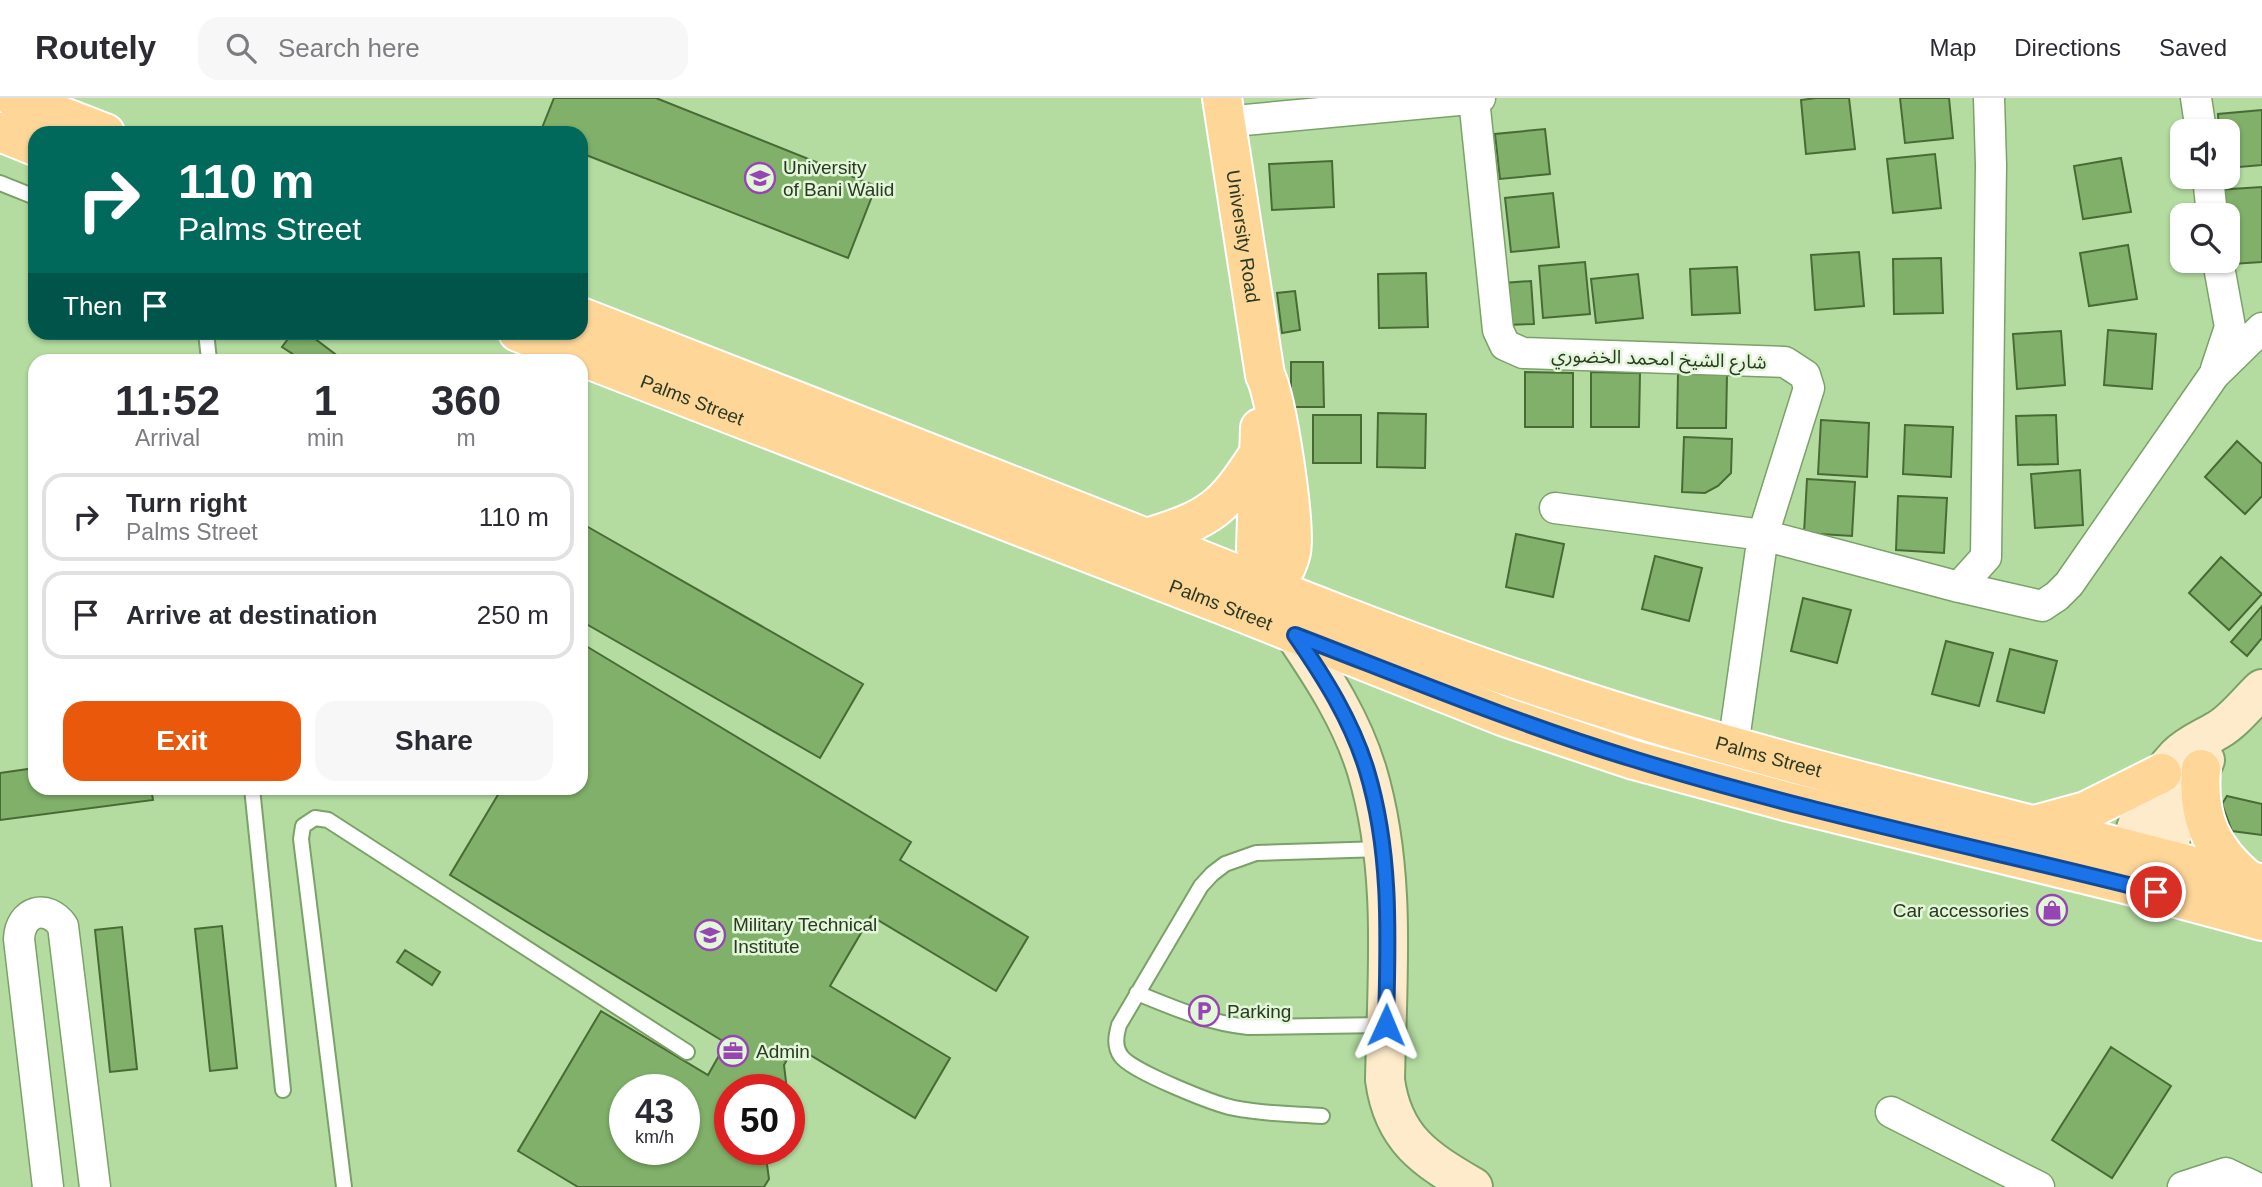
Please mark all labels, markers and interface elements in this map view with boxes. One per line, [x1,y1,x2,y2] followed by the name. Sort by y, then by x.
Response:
[198,17,688,80] search box
[35,29,156,66] text: Routely
[222,29,260,67] icon: search
[278,33,420,63] text: Search here
[1930,34,1976,61] text: Map
[2014,34,2121,61] text: Directions
[2159,34,2227,61] text: Saved
[2170,119,2240,273] map controls
[2170,119,2240,189] button: sound
[63,154,154,245] icon: right
[178,154,314,208] text: 110 m
[783,157,894,200] place label: University of Bani Walid
[743,161,777,195] school or university icon: University of Bani Walid
[1222,168,1264,304] street label: University Road
[2170,203,2240,273] button: search
[178,211,361,247] text: Palms Street
[136,287,174,325] icon: arrive
[63,291,122,321] text: Then
[1551,344,1767,377] street label: شارع الشيخ امحمد الخضوري
[638,371,747,430] street label: Palms Street
[115,377,220,424] text: 11:52
[314,377,337,424] text: 1
[431,377,501,424] text: 360
[135,425,200,451] text: Arrival
[307,425,344,451] text: min
[456,425,476,451] text: m
[126,488,247,518] text: Turn right
[67,498,105,536] icon: right
[479,502,549,532] text: 110 m
[126,519,258,545] text: Palms Street
[1166,575,1276,635] street label: Palms Street
[67,596,105,634] icon: arrive
[126,600,377,630] text: Arrive at destination
[477,600,549,630] text: 250 m
[63,701,301,781] button: Exit
[315,701,553,781] button: Share
[1713,732,1824,782] street label: Palms Street
[2126,862,2186,922] pin
[2137,873,2175,911] icon: arrive
[2035,893,2069,927] shop icon: Car accessories
[1893,900,2029,921] place label: Car accessories
[733,914,877,957] place label: Military Technical Institute
[693,918,727,952] school or university icon: Military Technical Institute
[1349,988,1423,1062] position arrow
[1187,994,1221,1028] parking icon: Parking
[1227,1001,1291,1022] place label: Parking
[716,1034,750,1068] office icon: Admin
[756,1041,810,1062] place label: Admin
[714,1074,805,1165] speed limit sign: 50
[635,1091,674,1130] text: 43
[635,1127,674,1147] text: km/h

